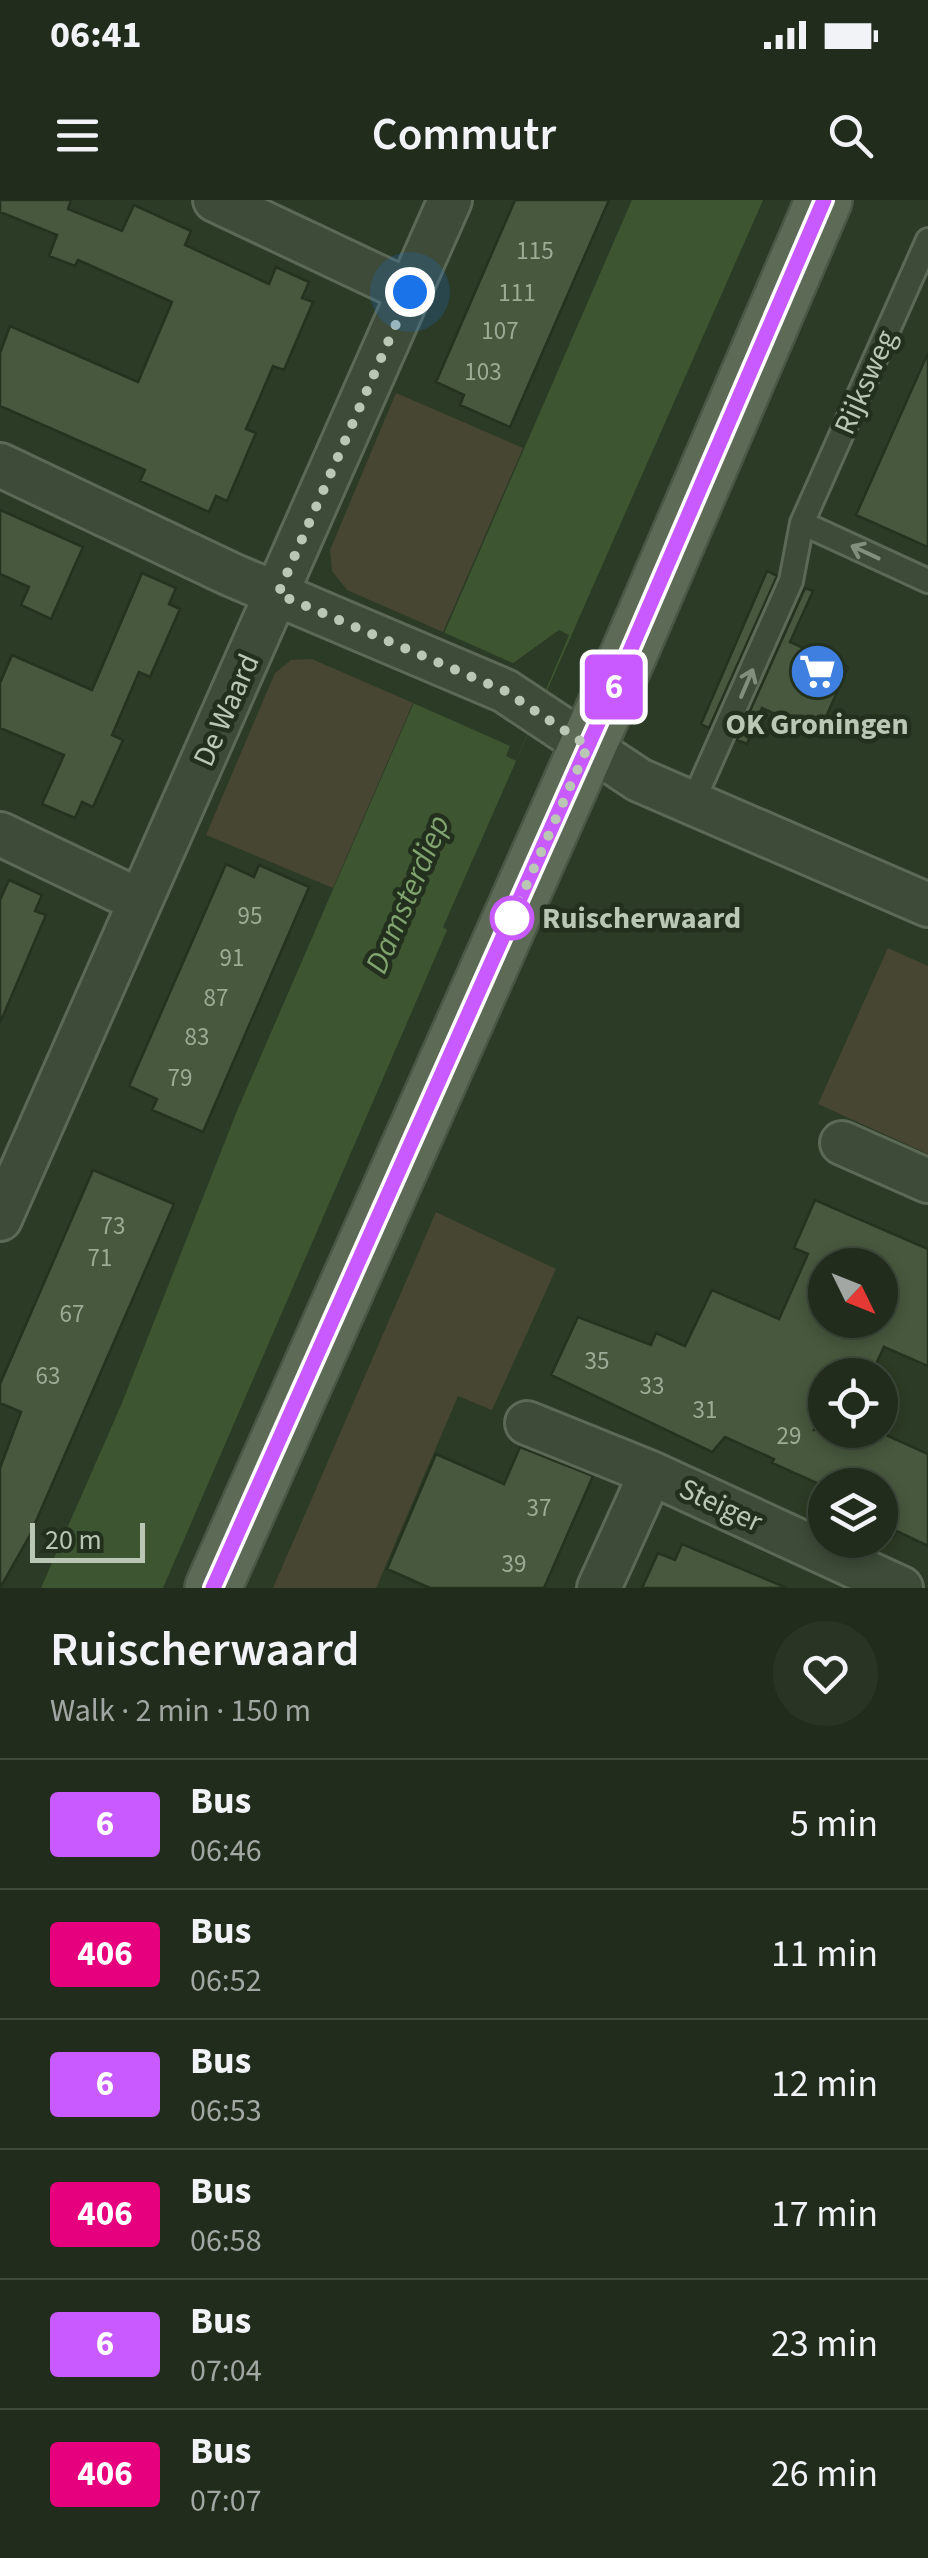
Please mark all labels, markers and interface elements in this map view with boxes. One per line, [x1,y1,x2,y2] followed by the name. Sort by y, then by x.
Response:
[50,8,142,62] text: 06:41
[372,103,556,167] text: Commutr
[50,108,105,163] icon: menu
[823,108,878,163] icon: search
[516,233,554,269] house number: 115
[385,267,435,317] your location
[498,275,536,311] house number: 111
[481,313,519,349] house number: 107
[823,323,908,441] street label: Rijksweg
[464,354,502,390] house number: 103
[850,542,881,560] one-way arrow
[787,642,847,702] supermarket icon: OK Groningen
[183,647,270,773] street label: De Waard
[582,654,646,720] line badge: 6
[605,662,623,712] text: 6
[740,669,758,699] one-way arrow
[725,703,909,746] place label: OK Groningen
[354,808,462,981] water label: Damsterdiep
[491,897,533,939] marker: Ruischerwaard
[542,897,741,940] place label: Ruischerwaard
[238,898,262,934] house number: 95
[220,940,244,976] house number: 91
[204,980,228,1016] house number: 87
[185,1019,209,1055] house number: 83
[168,1060,192,1096] house number: 79
[101,1208,125,1244] house number: 73
[88,1240,112,1276] house number: 71
[808,1248,898,1338] north arrow
[808,1248,898,1558] map controls
[60,1296,84,1332] house number: 67
[585,1343,609,1379] house number: 35
[36,1358,60,1394] house number: 63
[808,1358,898,1448] button: locate
[640,1368,664,1404] house number: 33
[693,1392,717,1428] house number: 31
[777,1418,801,1454] house number: 29
[672,1468,770,1544] street label: Steiger
[808,1468,898,1558] button: layers
[527,1490,551,1526] house number: 37
[30,1518,145,1562] scale bar
[45,1520,102,1560] text: 20 m
[502,1546,526,1582] house number: 39
[50,1616,360,1684] text: Ruischerwaard
[773,1621,878,1726] button: heart
[50,1688,311,1734] text: Walk · 2 min · 150 m
[190,1774,251,1828] text: Bus
[790,1797,878,1851] text: 5 min
[96,1799,114,1849] text: 6
[190,1828,262,1874] text: 06:46
[190,1904,251,1958] text: Bus
[771,1927,878,1981] text: 11 min
[77,1929,133,1979] text: 406
[190,1958,262,2004] text: 06:52
[190,2034,251,2088] text: Bus
[771,2057,878,2111] text: 12 min
[96,2059,114,2109] text: 6
[190,2088,262,2134] text: 06:53
[190,2164,251,2218] text: Bus
[771,2187,878,2241] text: 17 min
[77,2189,133,2239] text: 406
[190,2218,262,2264] text: 06:58
[190,2294,251,2348] text: Bus
[771,2317,878,2371] text: 23 min
[96,2319,114,2369] text: 6
[190,2348,262,2394] text: 07:04
[190,2424,251,2478] text: Bus
[771,2447,878,2501] text: 26 min
[77,2449,133,2499] text: 406
[190,2478,262,2524] text: 07:07

